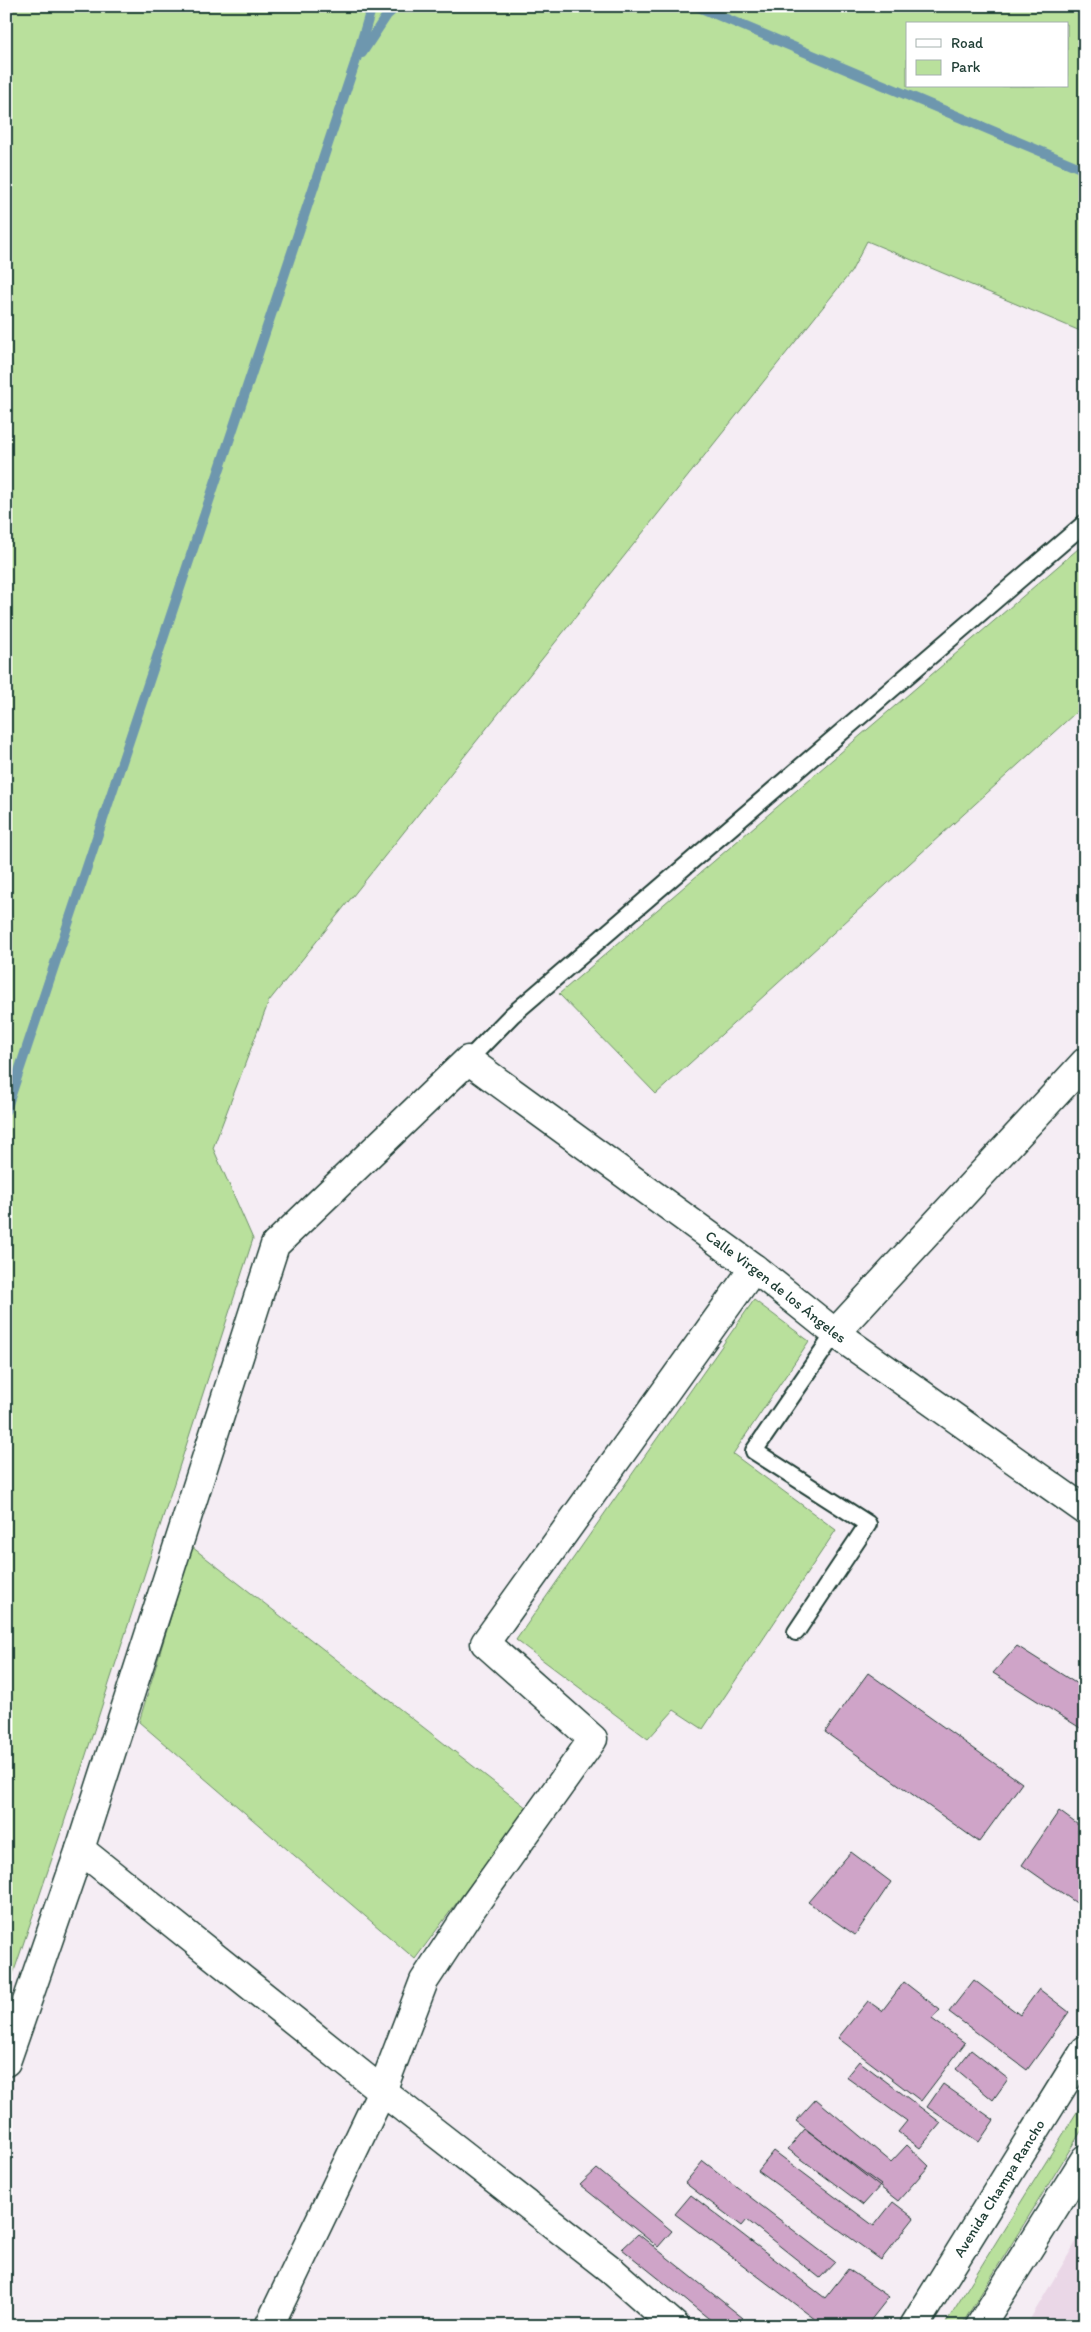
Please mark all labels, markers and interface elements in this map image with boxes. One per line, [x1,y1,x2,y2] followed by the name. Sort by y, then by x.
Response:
[906,22,1068,88] legend
[951,34,984,52] text: Road
[951,58,981,76] text: Park
[702,1227,850,1347] street label: Calle Virgen de los Ángeles
[950,2116,1049,2261] street label: Avenida Champa Rancho

